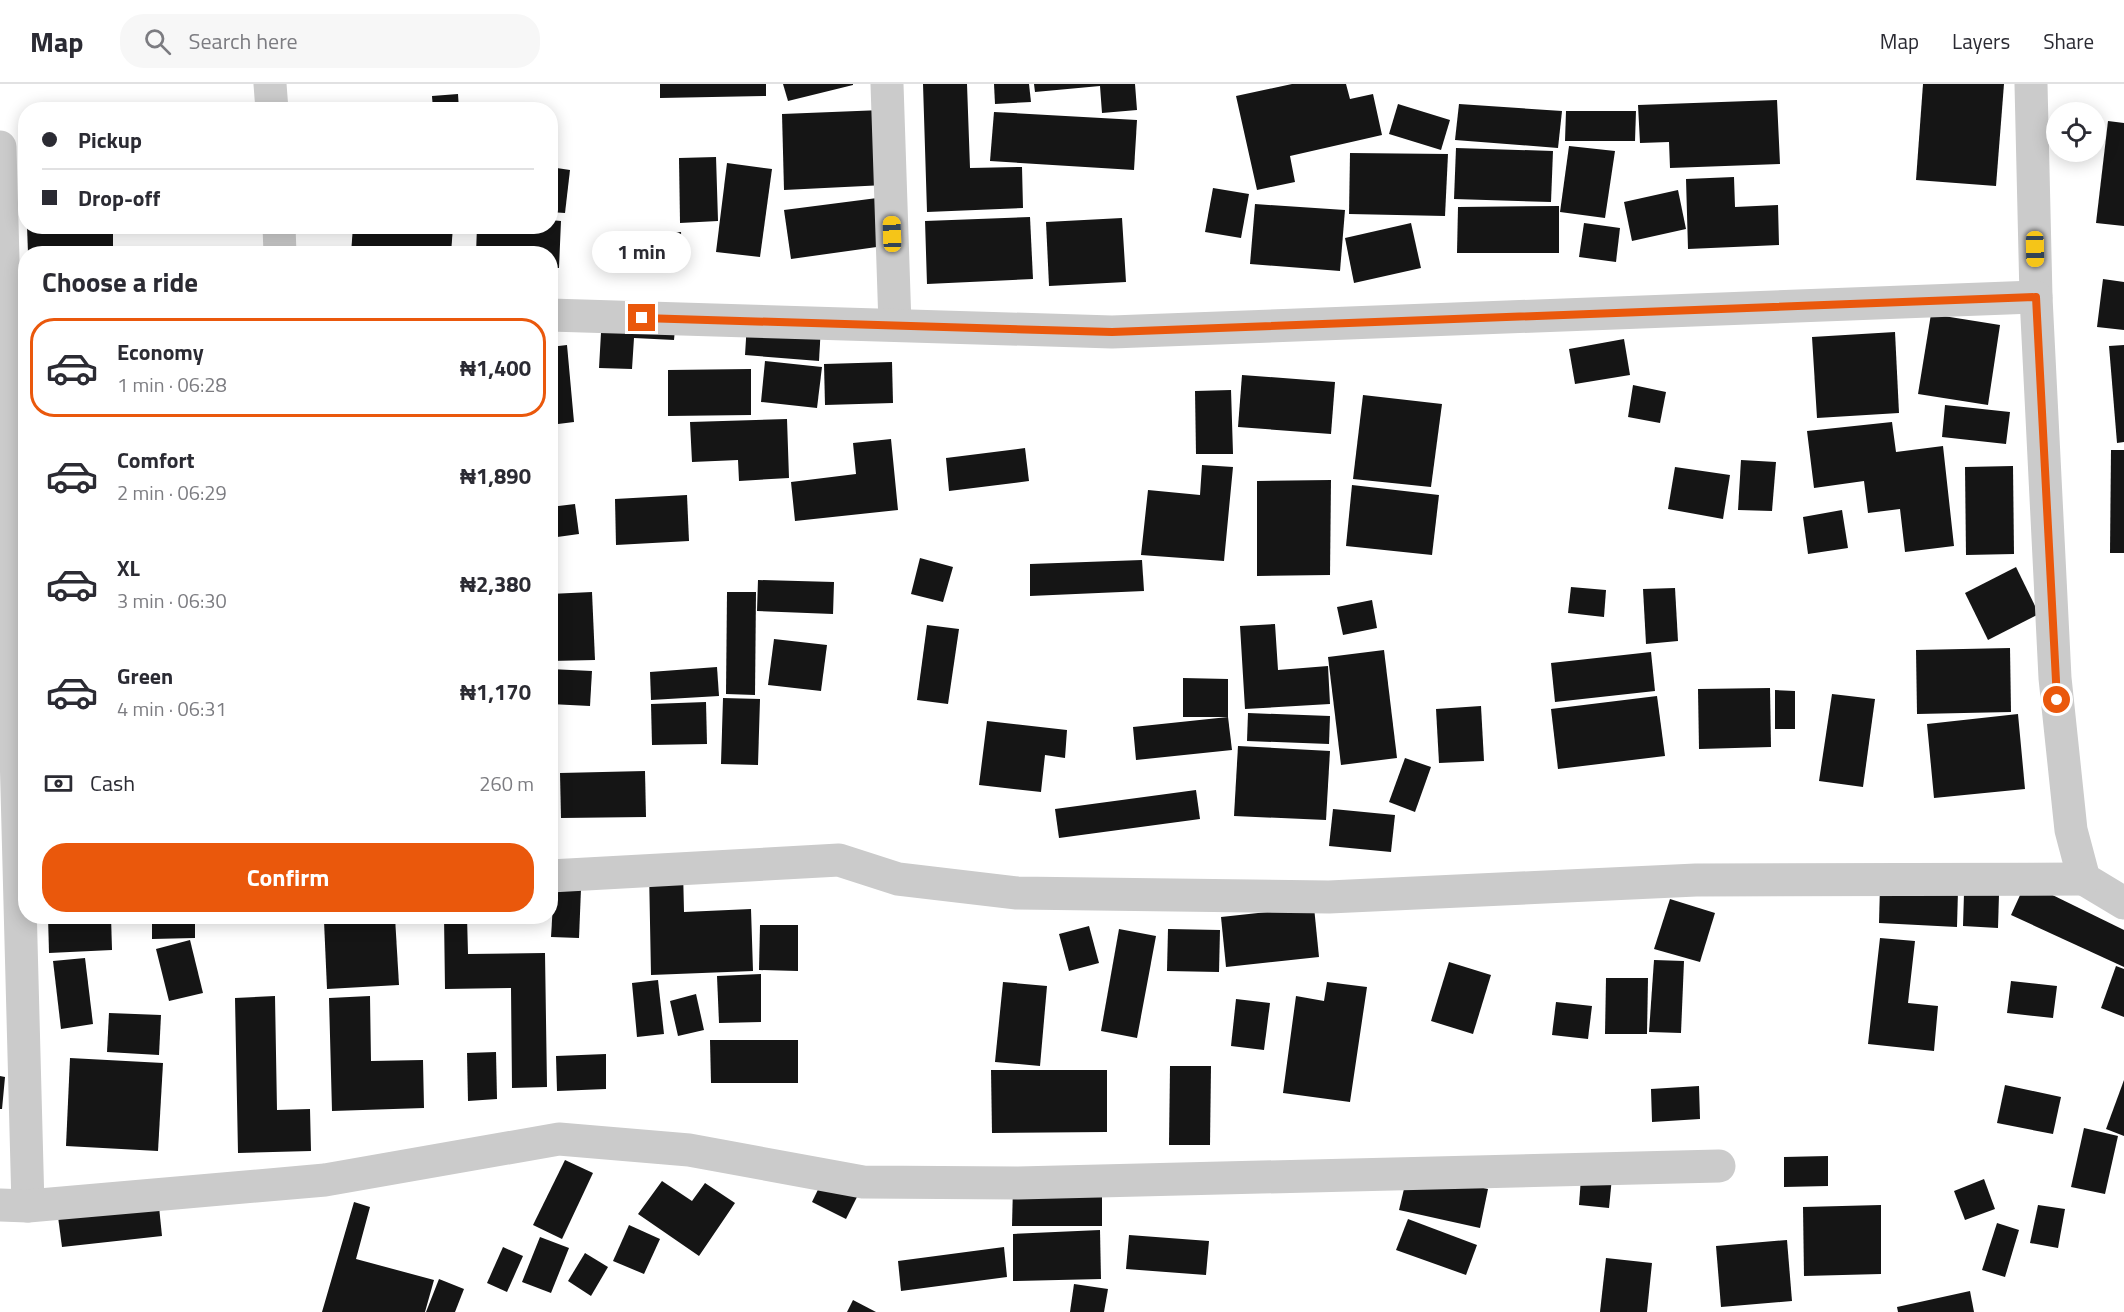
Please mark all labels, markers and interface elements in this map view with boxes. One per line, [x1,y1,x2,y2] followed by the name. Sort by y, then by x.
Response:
[120,14,540,68] search box
[30,20,84,63] text: Map
[189,24,298,58] text: Search here
[141,25,174,58] icon: search
[1880,25,1919,57] text: Map
[1952,25,2010,57] text: Layers
[2043,25,2094,57] text: Share
[2046,102,2106,162] map controls
[2046,102,2106,162] button: locate
[78,123,142,157] text: Pickup
[78,181,160,215] text: Drop-off
[882,216,902,252] car
[592,231,692,273] callout: 1 min
[2026,231,2044,267] car
[617,236,666,267] text: 1 min
[42,261,198,302] text: Choose a ride
[628,304,655,331] route end
[117,335,204,369] text: Economy
[45,341,99,395] icon: car
[460,351,531,385] text: ₦1,400
[117,369,227,400] text: 1 min · 06:28
[117,443,195,477] text: Comfort
[45,449,99,503] icon: car
[460,459,531,493] text: ₦1,890
[117,477,227,508] text: 2 min · 06:29
[117,551,140,585] text: XL
[45,557,99,611] icon: car
[460,567,531,601] text: ₦2,380
[117,585,227,616] text: 3 min · 06:30
[117,659,173,693] text: Green
[45,665,99,719] icon: car
[460,675,531,709] text: ₦1,170
[2043,686,2070,713] route start
[117,693,227,724] text: 4 min · 06:31
[90,766,135,800] text: Cash
[42,767,75,800] icon: cash
[479,768,534,799] text: 260 m
[42,843,534,912] button: Confirm

